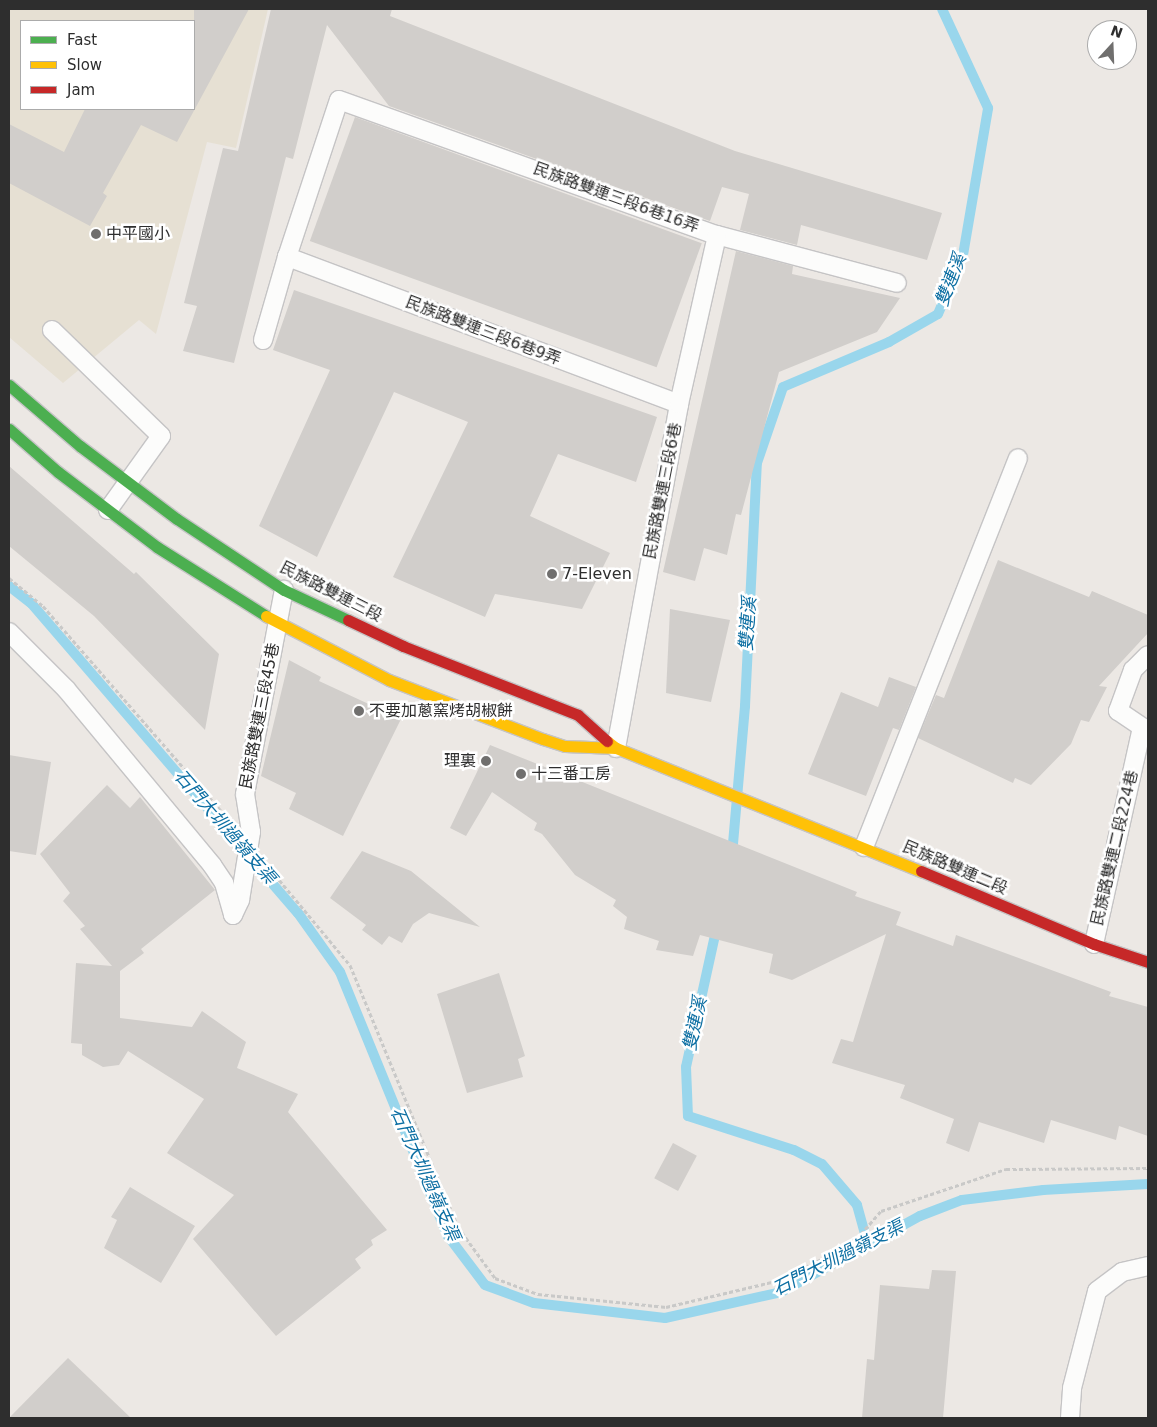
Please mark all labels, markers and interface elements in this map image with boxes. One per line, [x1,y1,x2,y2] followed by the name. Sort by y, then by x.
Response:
[20,20,195,110] legend
[1087,20,1137,70] north arrow
[1109,22,1125,41] text: N
[67,31,97,49] text: Fast
[67,56,102,74] text: Slow
[67,81,95,99] text: Jam
[531,159,701,237] street label: 民族路雙連三段6巷16弄
[106,224,170,244] place label: 中平國小
[90,228,102,240] marker: 中平國小
[931,251,971,309] water label: 雙連溪
[403,293,563,369] street label: 民族路雙連三段6巷9弄
[640,421,686,561] street label: 民族路雙連三段6巷
[277,558,385,626] street label: 民族路雙連三段
[562,564,632,584] place label: 7-Eleven
[546,568,558,580] marker: 7-Eleven
[735,596,761,652] water label: 雙連溪
[236,641,284,791] street label: 民族路雙連三段45巷
[369,701,513,721] place label: 不要加蔥窯烤胡椒餅
[353,705,365,717] marker: 不要加蔥窯烤胡椒餅
[444,751,476,771] place label: 理裏
[480,755,492,767] marker: 理裏
[531,764,611,784] place label: 十三番工房
[170,766,280,888] water label: 石門大圳過嶺支渠
[515,768,527,780] marker: 十三番工房
[1088,769,1142,927] street label: 民族路雙連二段224巷
[900,837,1010,899] street label: 民族路雙連二段
[679,995,711,1053] water label: 雙連溪
[386,1104,464,1244] water label: 石門大圳過嶺支渠
[769,1216,907,1300] water label: 石門大圳過嶺支渠

